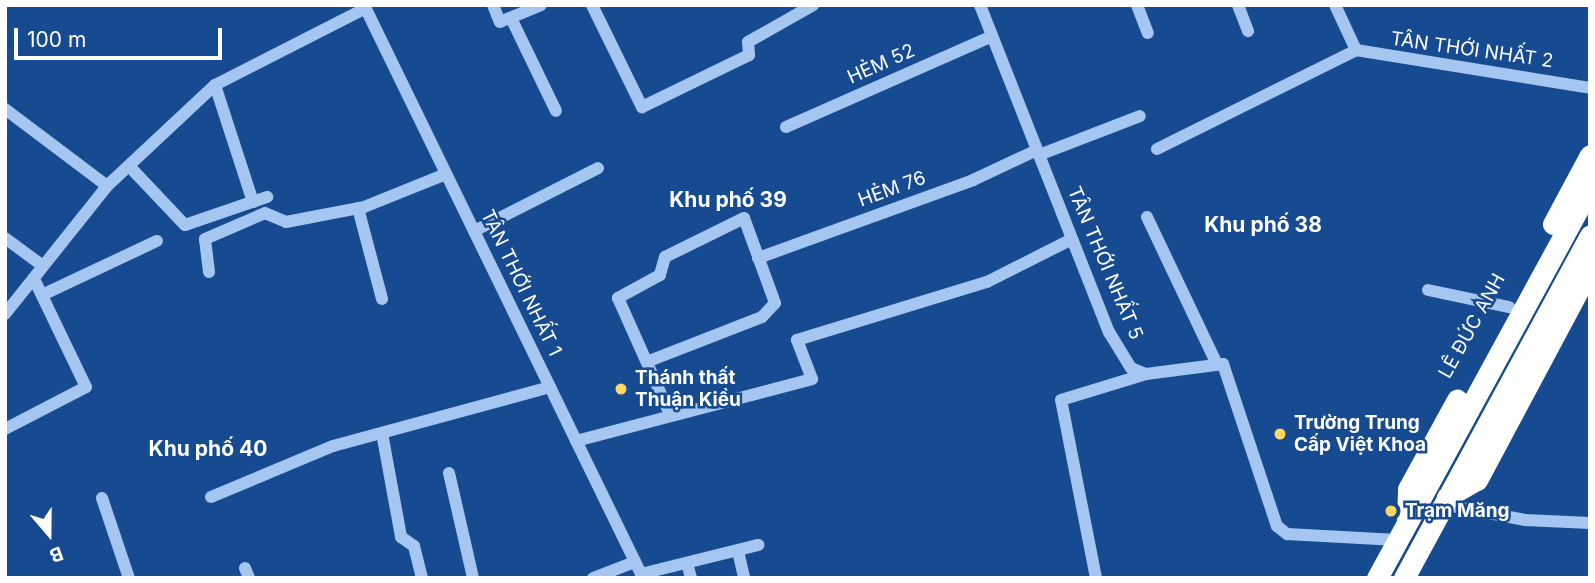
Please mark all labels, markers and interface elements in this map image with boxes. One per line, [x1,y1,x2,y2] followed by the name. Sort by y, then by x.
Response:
[18,14,226,58] scale bar
[27,27,86,52] text: 100 m
[1389,27,1555,73] street label: TÂN THỚI NHẤT 2
[844,39,918,89] street label: HẺM 52
[855,166,929,212] street label: HẺM 76
[1063,183,1147,343] street label: TÂN THỚI NHẤT 5
[669,187,787,213] district label: Khu phố 39
[476,206,566,360] street label: TÂN THỚI NHẤT 1
[1204,212,1322,238] district label: Khu phố 38
[1434,270,1510,382] street label: LÊ ĐỨC ANH
[635,367,741,411] place label: Thánh thất Thuận Kiều
[613,381,629,397] marker: Thánh thất Thuận Kiều
[1294,412,1426,456] place label: Trường Trung Cấp Việt Khoa
[1272,426,1288,442] marker: Trường Trung Cấp Việt Khoa
[149,436,267,462] district label: Khu phố 40
[14,499,84,569] north arrow
[1405,500,1510,522] place label: Trạm Măng
[1383,503,1399,519] marker: Trạm Măng
[47,541,66,567] text: B

